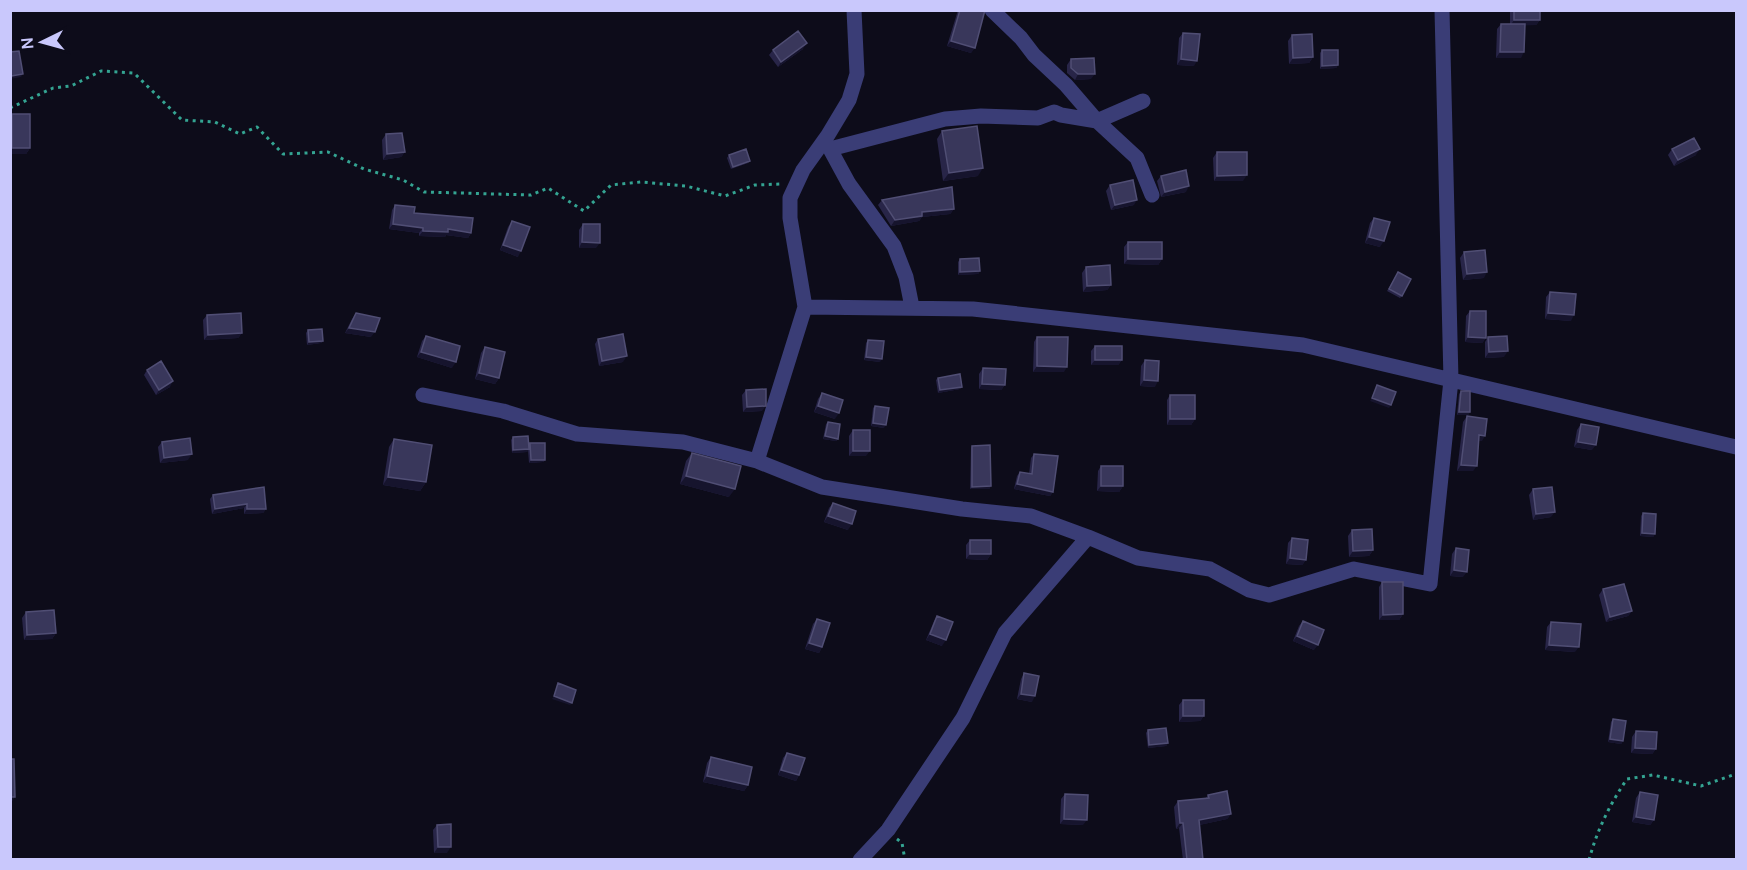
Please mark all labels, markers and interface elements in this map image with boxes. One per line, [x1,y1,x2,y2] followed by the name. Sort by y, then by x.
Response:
[12,12,72,72] north arrow
[16,37,39,50] text: N

